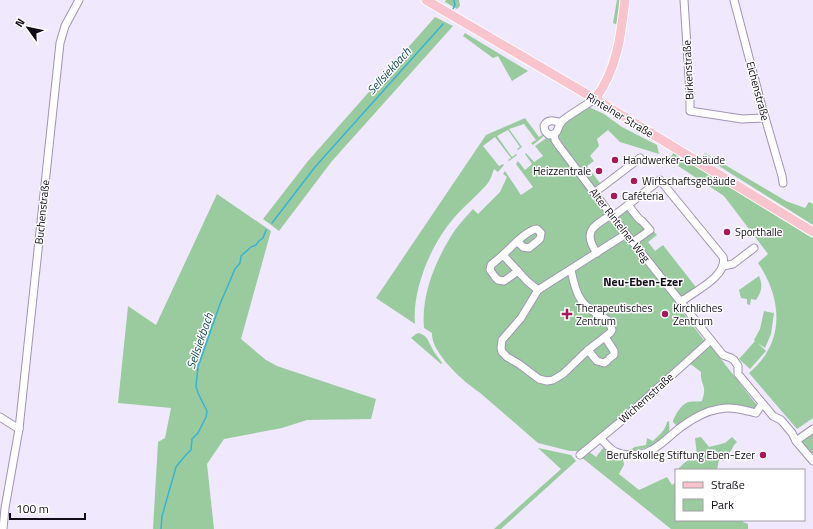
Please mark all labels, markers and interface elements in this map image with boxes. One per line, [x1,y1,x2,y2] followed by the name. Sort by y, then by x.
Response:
[8,8,48,48] north arrow
[11,15,28,30] text: N
[678,39,698,100] street label: Birkenstraße
[362,42,416,99] water label: Sellsiekbach
[742,60,774,123] street label: Eichenstraße
[583,89,657,142] street label: Rintelner Straße
[623,152,725,168] place label: Handwerker-Gebäude
[610,155,620,165] marker: Handwerker-Gebäude
[533,163,591,179] place label: Heizzentrale
[594,166,604,176] marker: Heizzentrale
[642,173,736,189] place label: Wirtschaftsgebäude
[629,176,639,186] marker: Wirtschaftsgebäude
[31,178,53,245] street label: Buchenstraße
[586,185,654,266] street label: Alter Rintelner Weg
[622,188,664,204] place label: Caféteria
[609,191,619,201] marker: Caféteria
[735,224,783,240] place label: Sporthalle
[722,227,732,237] marker: Sporthalle
[603,272,683,291] district label: Neu-Eben-Ezer
[576,300,653,329] place label: Therapeutisches Zentrum
[673,300,722,329] place label: Kirchliches Zentrum
[561,308,573,320] marker: Therapeutisches Zentrum
[181,309,218,371] water label: Sellsiekbach
[660,309,670,319] marker: Kirchliches Zentrum
[615,369,677,427] street label: Wichernstraße
[607,447,755,463] place label: Berufskolleg Stiftung Eben-Ezer
[758,450,768,460] marker: Berufskolleg Stiftung Eben-Ezer
[675,469,805,521] legend
[711,475,745,494] text: Straße
[10,495,85,521] scale bar
[711,495,734,514] text: Park
[16,499,49,518] text: 100 m

